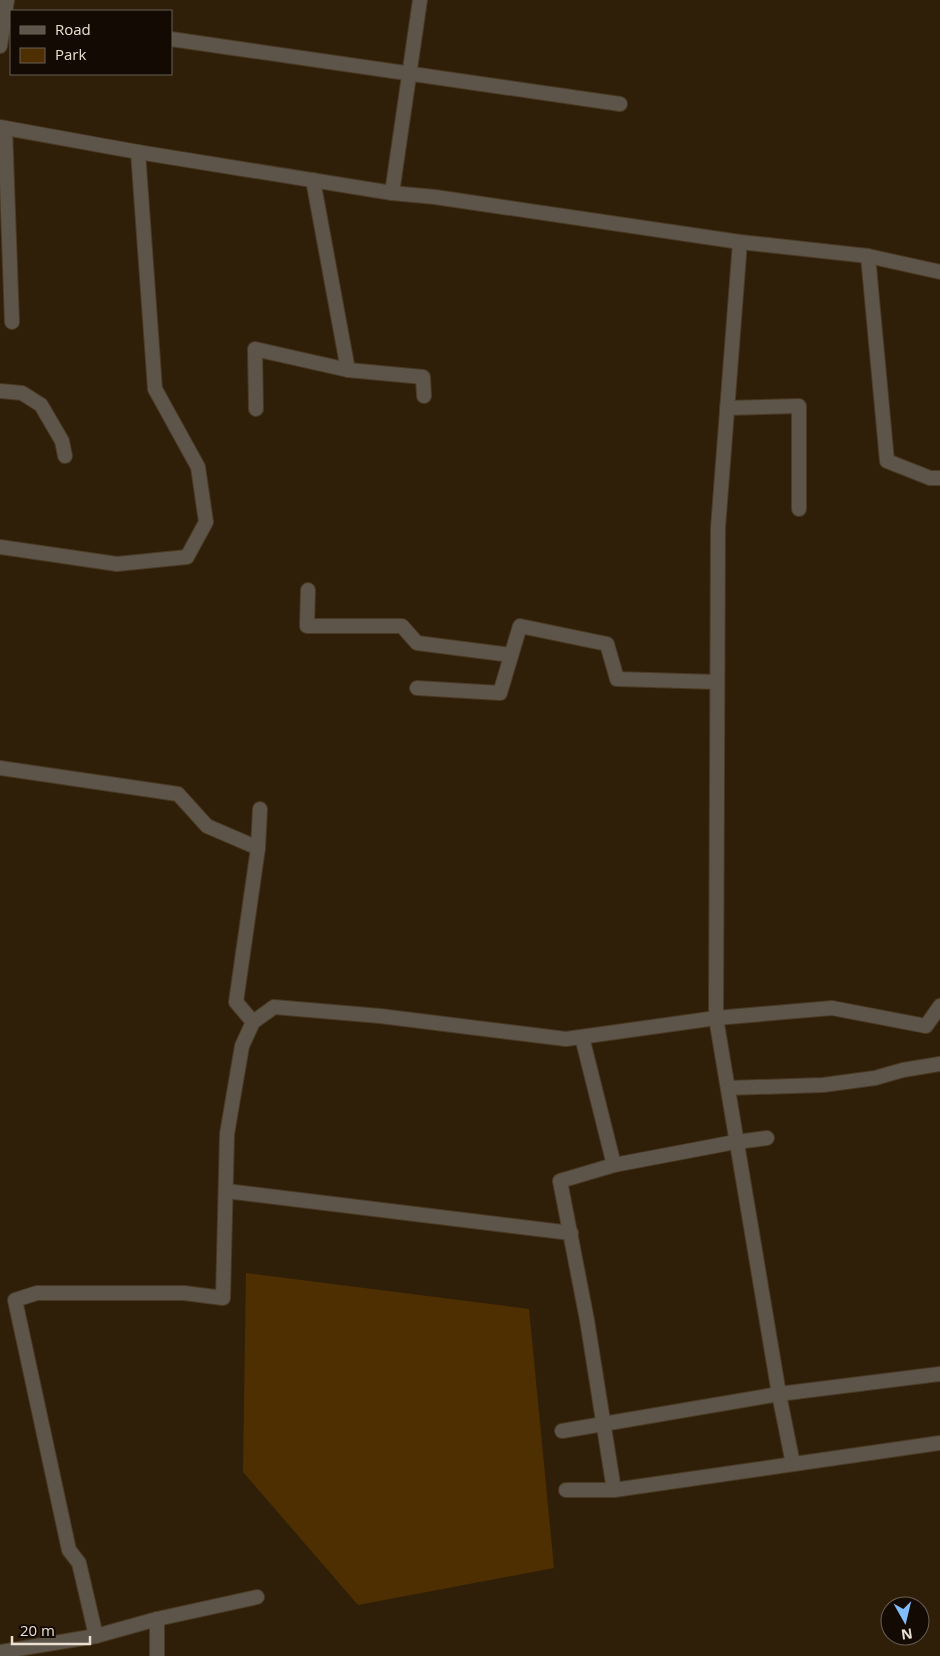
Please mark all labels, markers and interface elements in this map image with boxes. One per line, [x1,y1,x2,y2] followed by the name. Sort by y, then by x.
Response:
[10,10,172,75] legend
[55,19,91,39] text: Road
[55,44,86,64] text: Park
[880,1596,930,1646] north arrow
[12,1614,90,1646] scale bar
[20,1620,55,1640] text: 20 m
[900,1624,914,1645] text: N

